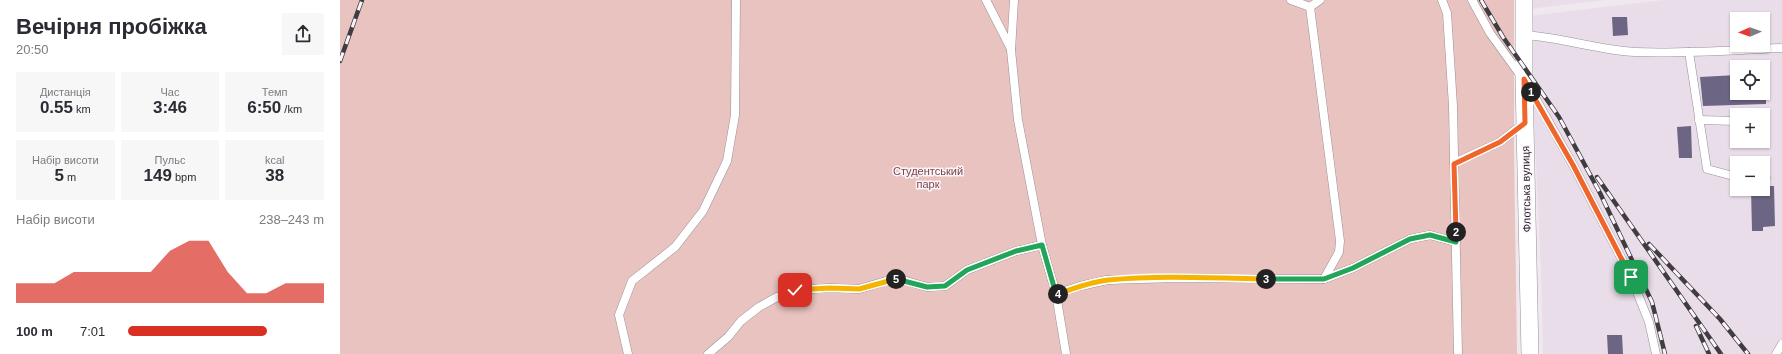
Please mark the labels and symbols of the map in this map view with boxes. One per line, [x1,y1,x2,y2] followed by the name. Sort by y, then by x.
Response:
[1730,12,1770,52] north arrow
[1521,82,1541,102] pin: 1
[1519,146,1533,232] street label: Флотська вулиця
[893,165,963,190] park label: Студентський парк
[1446,222,1466,242] pin: 2
[1614,260,1648,294] pin
[886,269,906,289] pin: 5
[1256,269,1276,289] pin: 3
[778,273,812,307] pin
[1048,284,1068,304] pin: 4

